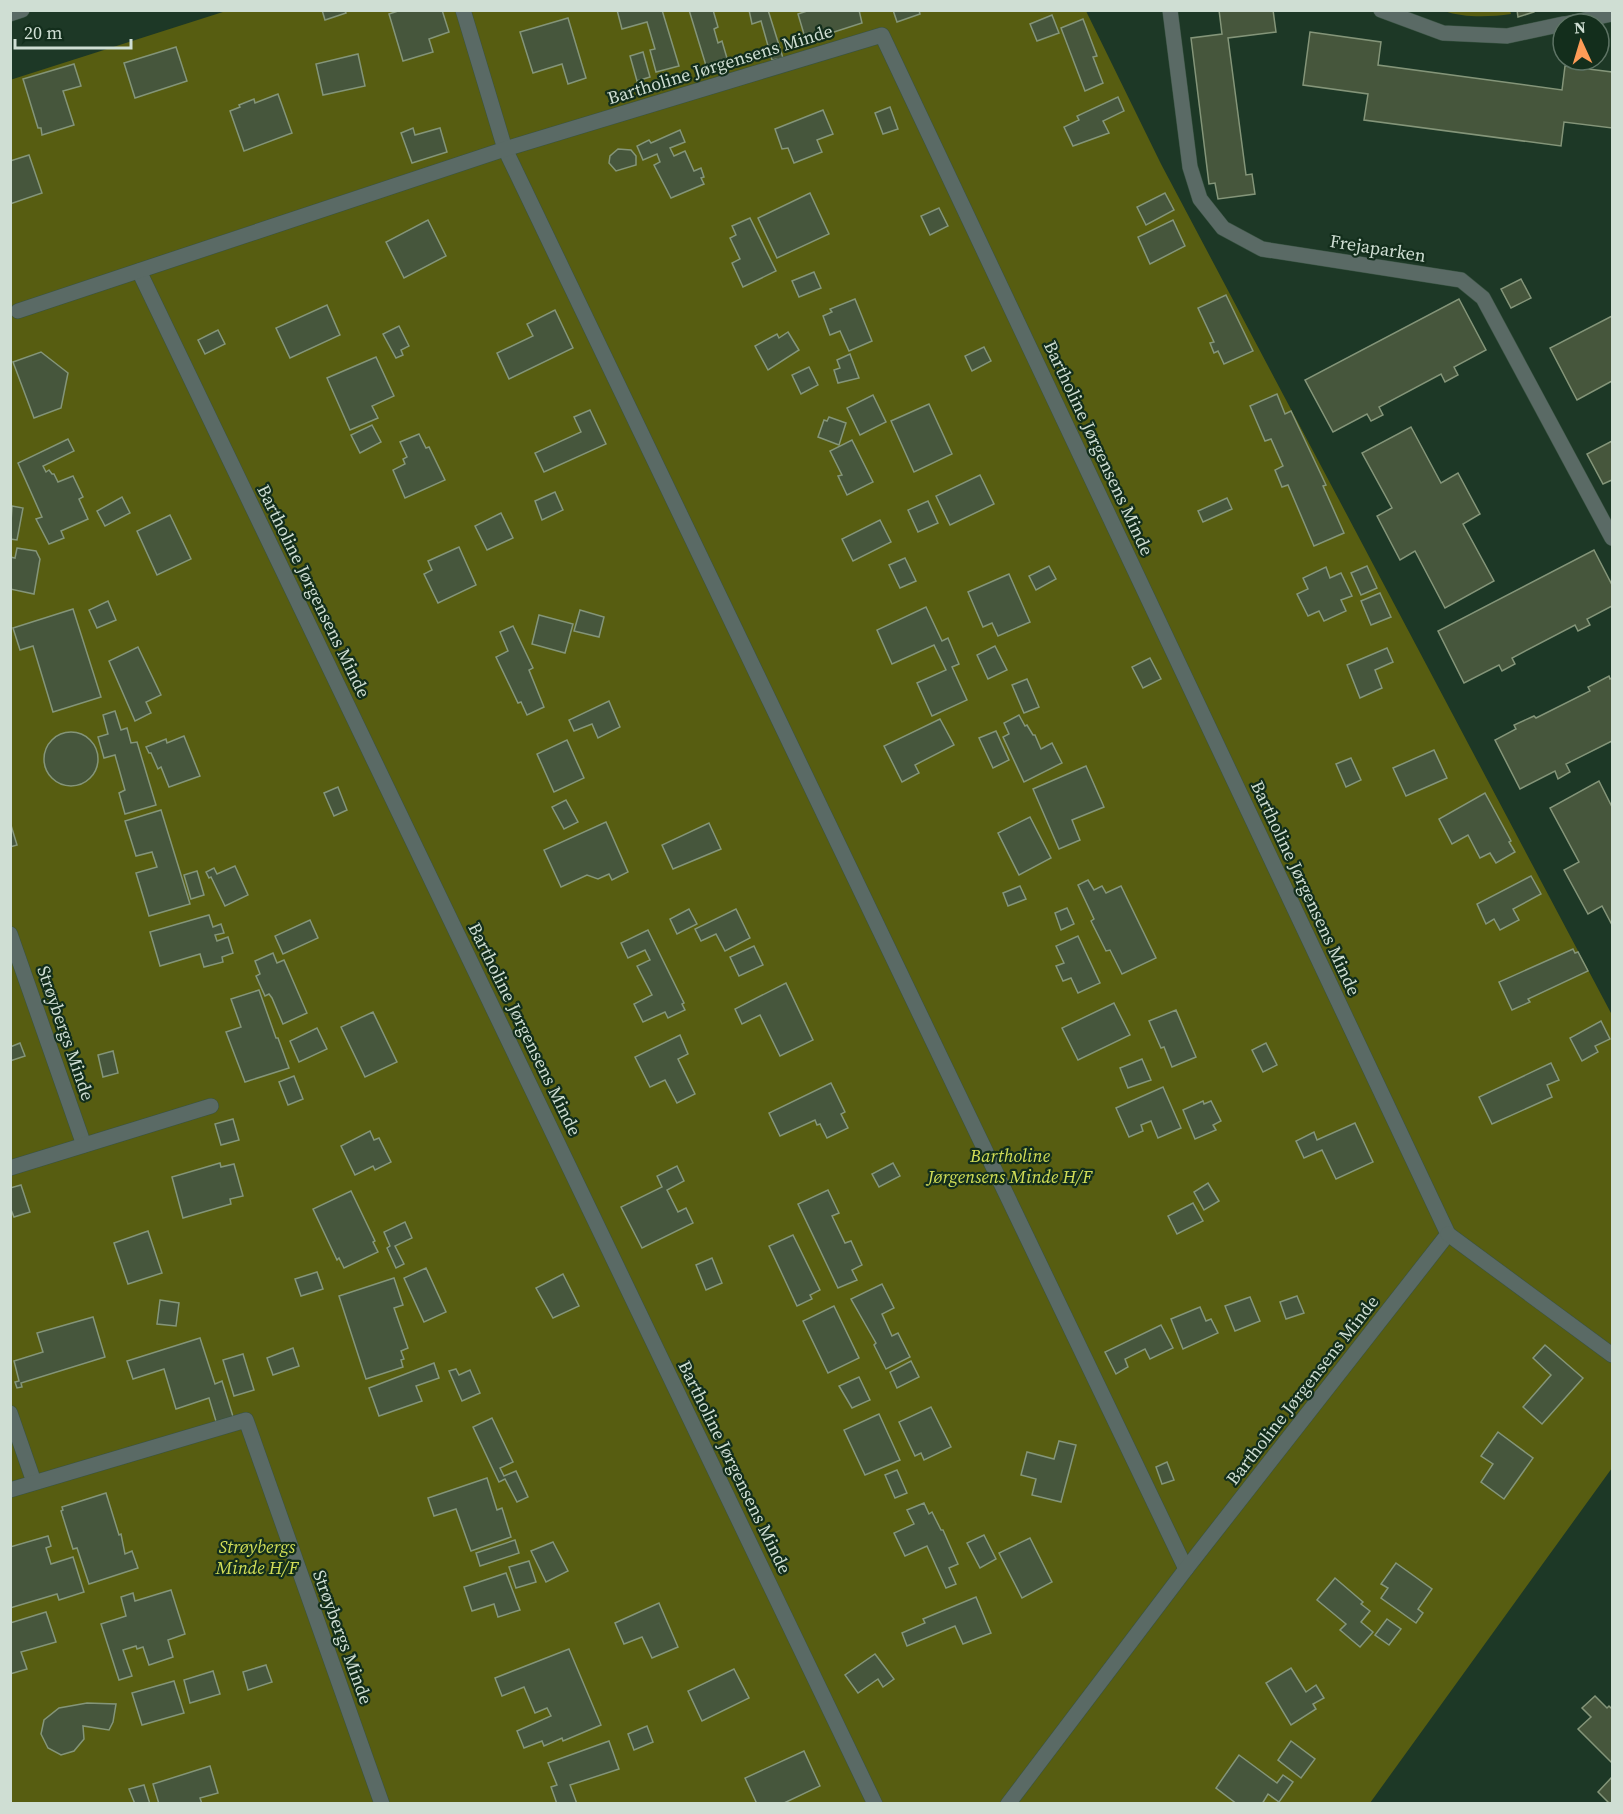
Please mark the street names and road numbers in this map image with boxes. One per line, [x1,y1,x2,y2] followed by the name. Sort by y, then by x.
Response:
[604,18,836,110] street label: Bartholine Jørgensens Minde
[1328,228,1428,268] street label: Frejaparken
[1038,336,1160,560] street label: Bartholine Jørgensens Minde
[251,480,377,702] street label: Bartholine Jørgensens Minde
[1245,776,1367,1000] street label: Bartholine Jørgensens Minde
[462,918,588,1140] street label: Bartholine Jørgensens Minde
[31,962,101,1104] street label: Strøybergs Minde
[1220,1290,1384,1490] street label: Bartholine Jørgensens Minde
[672,1356,798,1578] street label: Bartholine Jørgensens Minde
[307,1566,379,1708] street label: Strøybergs Minde

